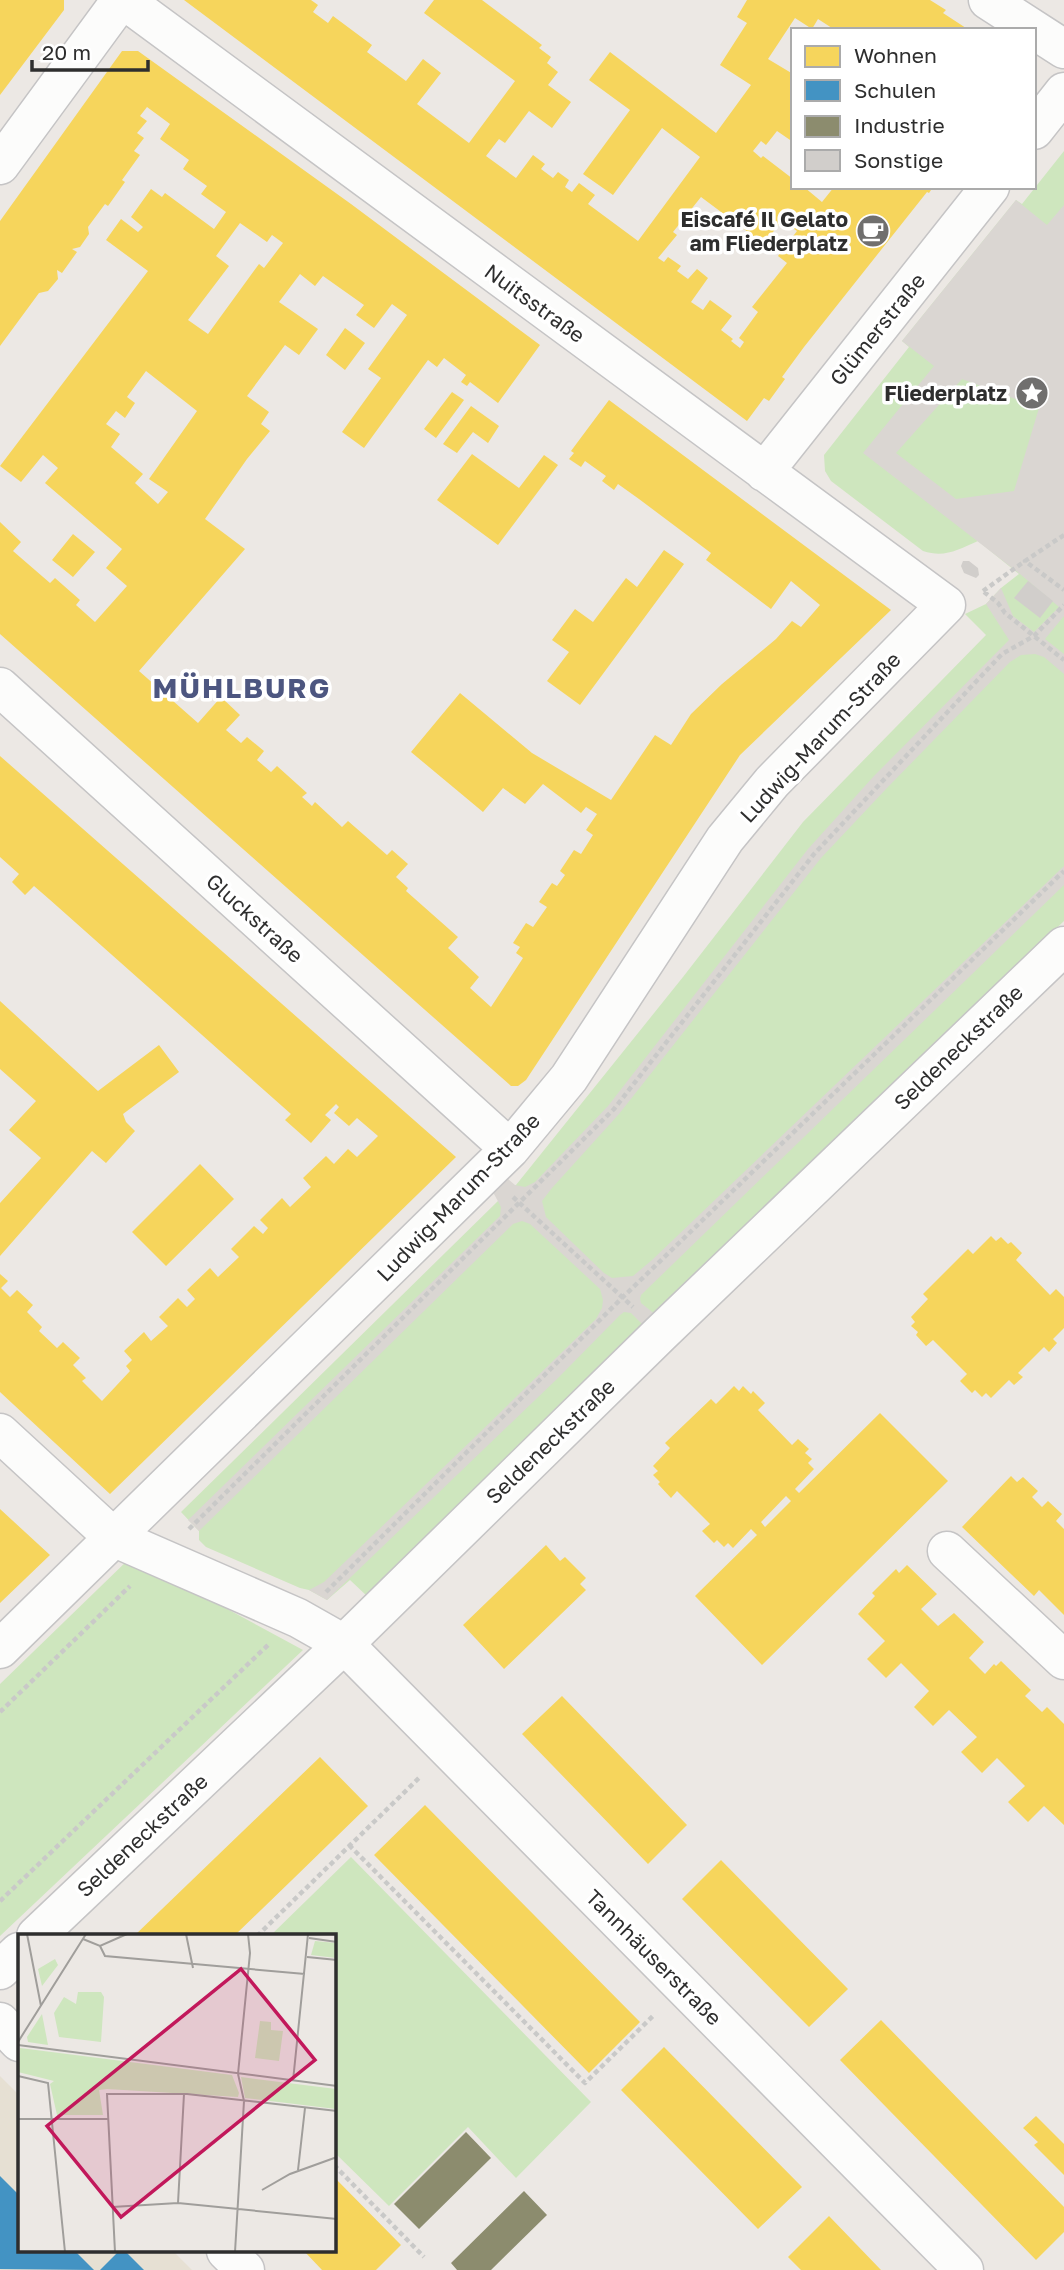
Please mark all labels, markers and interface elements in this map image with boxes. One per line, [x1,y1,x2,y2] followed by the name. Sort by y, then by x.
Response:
[32,28,147,72] scale bar
[791,28,1036,189] legend
[42,39,91,65] text: 20 m
[854,42,937,68] text: Wohnen
[854,77,936,103] text: Schulen
[854,112,945,138] text: Industrie
[854,147,943,173] text: Sonstige
[680,206,848,256] place label: Eiscafé Il Gelato am Fliederplatz
[854,212,892,250] cafe icon: Eiscafé Il Gelato am Fliederplatz
[480,258,590,348] street label: Nuitsstraße
[824,268,930,390] street label: Glümerstraße
[1013,374,1051,412] place icon: Fliederplatz
[884,380,1007,406] place label: Fliederplatz
[734,646,906,828] street label: Ludwig-Marum-Straße
[153,671,331,704] district label: MÜHLBURG
[201,868,309,968] street label: Gluckstraße
[888,979,1028,1115] street label: Seldeneckstraße
[371,1108,545,1286] street label: Ludwig-Marum-Straße
[480,1373,620,1509] street label: Seldeneckstraße
[71,1768,213,1902] street label: Seldeneckstraße
[581,1884,727,2030] street label: Tannhäuserstraße
[18,1934,336,2252] inset map

